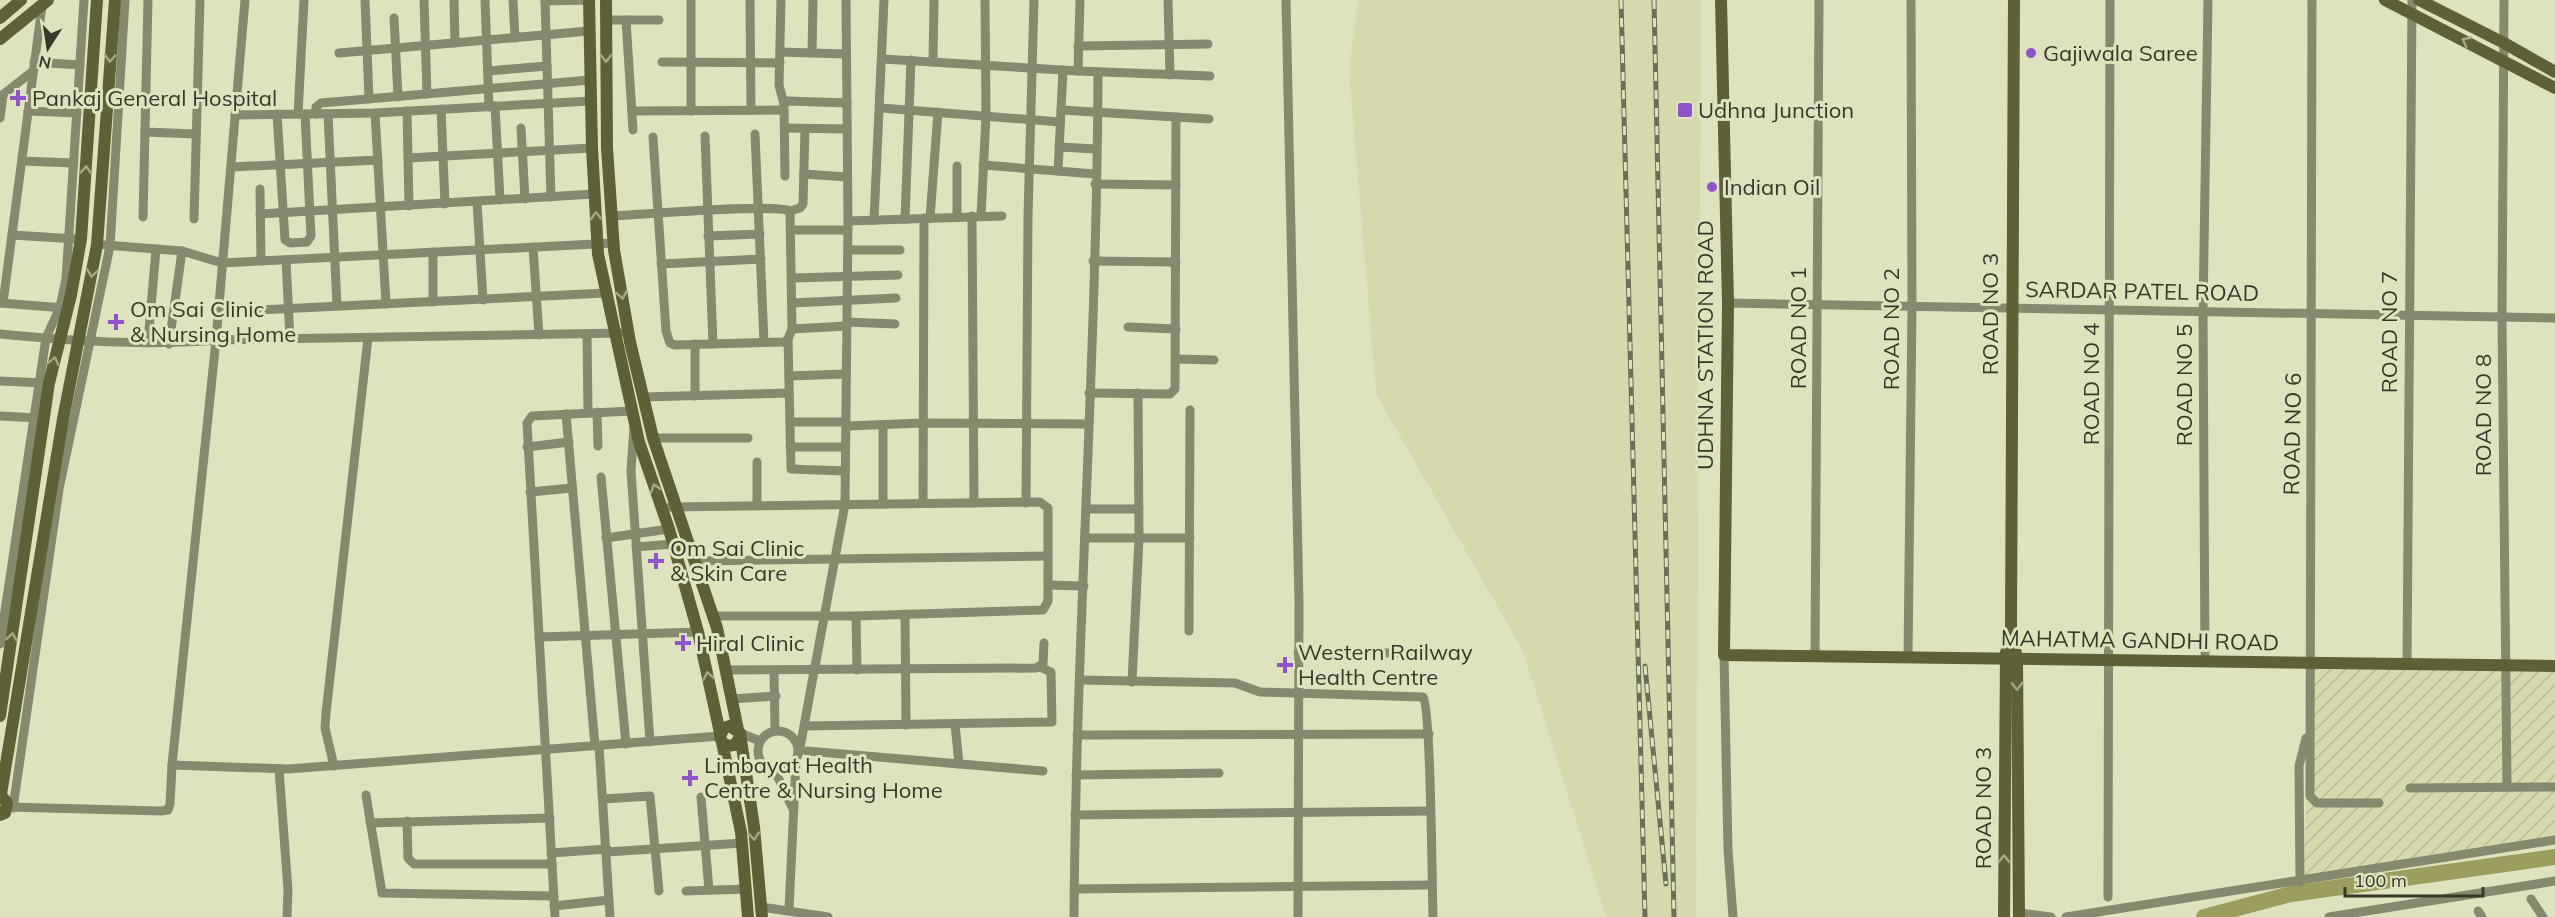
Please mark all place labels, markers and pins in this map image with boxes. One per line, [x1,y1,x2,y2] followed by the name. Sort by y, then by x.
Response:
[2043,39,2198,67] place label: Gajiwala Saree
[2024,46,2038,60] marker: Gajiwala Saree
[32,84,277,112] place label: Pankaj General Hospital
[9,89,27,107] marker: Pankaj General Hospital
[1698,96,1854,124] place label: Udhna Junction
[1676,101,1694,119] marker: Udhna Junction
[1724,173,1820,201] place label: Indian Oil
[1705,180,1719,194] marker: Indian Oil
[130,295,296,348] place label: Om Sai Clinic & Nursing Home
[107,313,125,331] marker: Om Sai Clinic & Nursing Home
[670,534,805,587] place label: Om Sai Clinic & Skin Care
[647,552,665,570] marker: Om Sai Clinic & Skin Care
[696,629,805,657] place label: Hiral Clinic
[674,634,692,652] marker: Hiral Clinic
[1298,638,1473,691] place label: Western Railway Health Centre
[1276,656,1294,674] marker: Western Railway Health Centre
[704,751,943,804] place label: Limbayat Health Centre & Nursing Home
[681,769,699,787] marker: Limbayat Health Centre & Nursing Home

